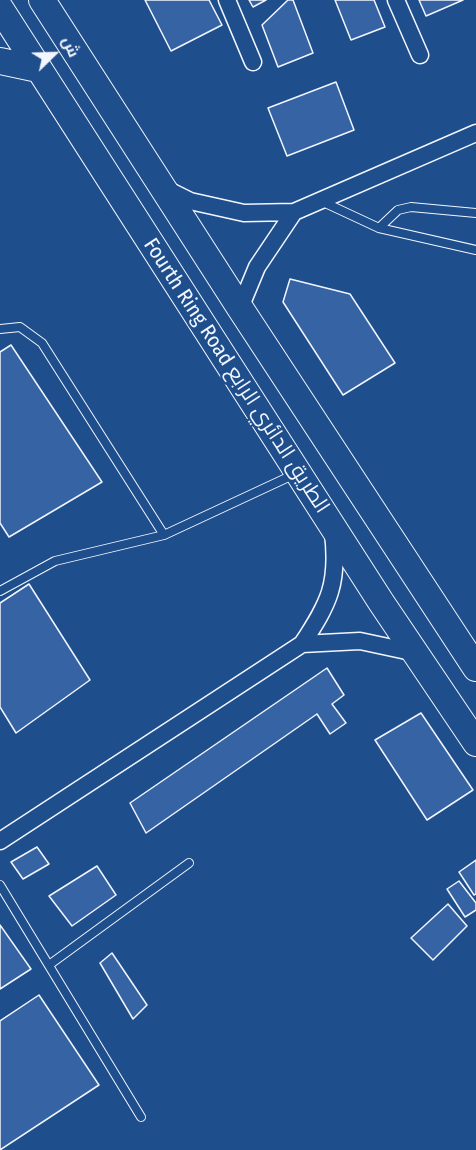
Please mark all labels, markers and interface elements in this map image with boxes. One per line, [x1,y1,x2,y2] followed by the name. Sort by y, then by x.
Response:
[24,24,84,84] north arrow
[58,34,84,60] text: ش
[138,234,334,518] street label: Fourth Ring Road الطريق الدائري الرابع

